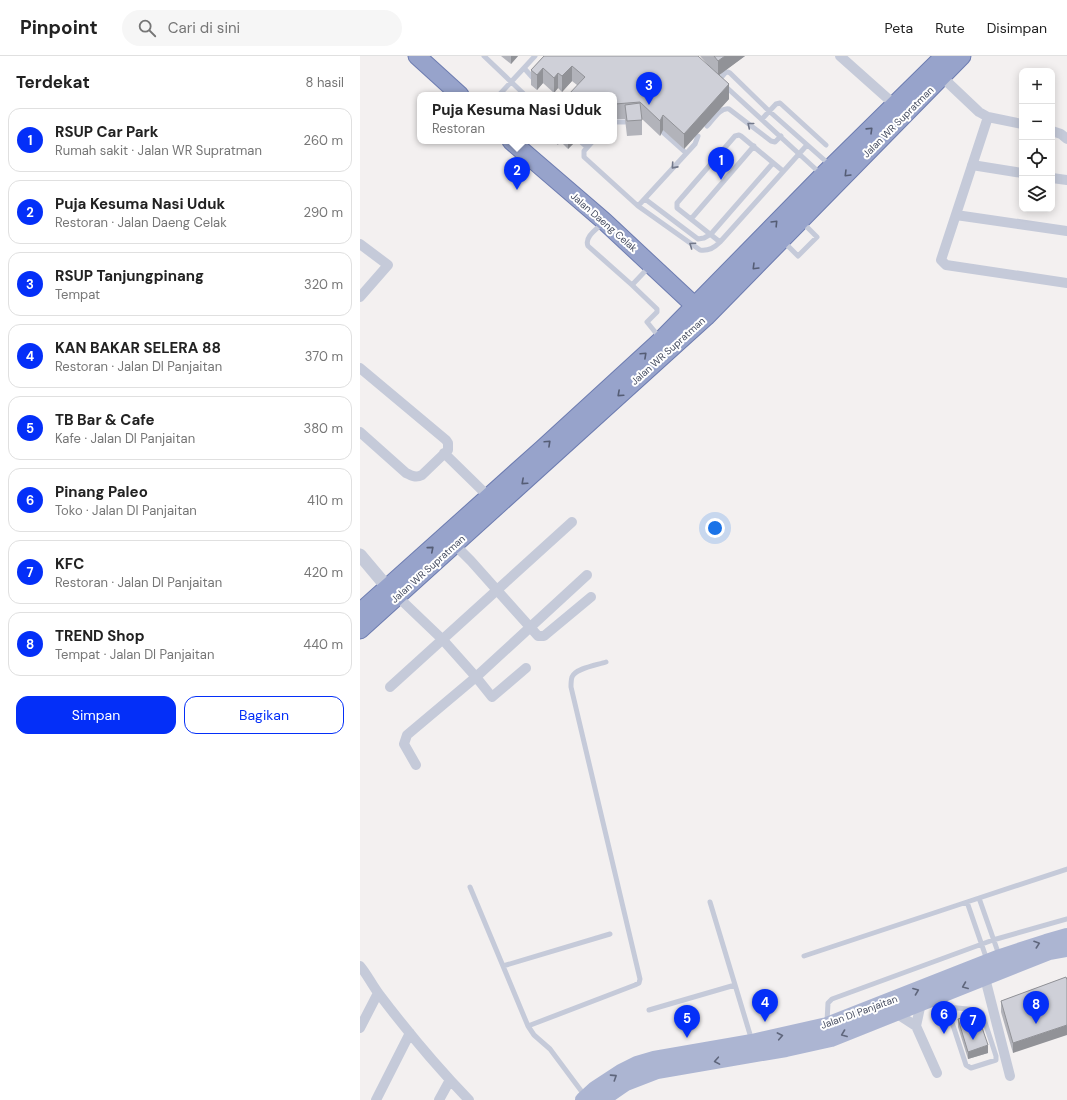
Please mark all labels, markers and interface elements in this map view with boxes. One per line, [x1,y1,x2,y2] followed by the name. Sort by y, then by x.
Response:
[122,10,402,46] search box
[20,15,98,40] text: Pinpoint
[136,17,158,39] icon: search
[168,18,240,38] text: Cari di sini
[885,19,913,37] text: Peta
[935,19,965,37] text: Rute
[987,19,1047,37] text: Disimpan
[1019,68,1055,212] map controls
[1019,68,1055,104] button: +
[16,71,90,93] text: Terdekat
[636,72,662,105] pin: 3
[306,74,344,91] text: 8 hasil
[860,83,937,160] street label: Jalan WR Supratman
[417,92,617,144] popup
[432,100,602,120] text: Puja Kesuma Nasi Uduk
[1019,104,1055,140] button: −
[432,120,485,137] text: Restoran
[55,122,158,142] text: RSUP Car Park
[748,123,755,130] one-way arrow
[865,127,873,135] one-way arrow
[28,132,32,149] text: 1
[303,132,343,149] text: 260 m
[1019,140,1055,176] button: locate
[55,142,262,159] text: Rumah sakit · Jalan WR Supratman
[708,147,734,180] pin: 1
[504,157,530,190] pin: 2
[672,161,679,169] one-way arrow
[844,169,852,177] one-way arrow
[1019,176,1055,212] button: layers
[568,190,640,254] street label: Jalan Daeng Celak
[55,194,225,214] text: Puja Kesuma Nasi Uduk
[26,204,34,221] text: 2
[304,204,343,221] text: 290 m
[55,214,227,231] text: Restoran · Jalan Daeng Celak
[770,220,778,228] one-way arrow
[690,243,697,250] one-way arrow
[752,262,760,270] one-way arrow
[55,266,204,286] text: RSUP Tanjungpinang
[26,276,34,293] text: 3
[304,276,343,293] text: 320 m
[55,286,100,303] text: Tempat
[628,314,708,388] street label: Jalan WR Supratman
[55,338,221,358] text: KAN BAKAR SELERA 88
[26,348,34,365] text: 4
[305,348,343,365] text: 370 m
[639,352,647,360] one-way arrow
[55,358,222,375] text: Restoran · Jalan DI Panjaitan
[617,390,625,397] one-way arrow
[55,410,154,430] text: TB Bar & Cafe
[26,420,34,437] text: 5
[303,420,343,437] text: 380 m
[55,430,195,447] text: Kafe · Jalan DI Panjaitan
[543,440,551,448] one-way arrow
[521,477,529,485] one-way arrow
[55,482,148,502] text: Pinang Paleo
[26,492,34,509] text: 6
[307,492,343,509] text: 410 m
[55,502,197,519] text: Toko · Jalan DI Panjaitan
[705,518,725,538] your location
[388,532,468,606] street label: Jalan WR Supratman
[426,546,434,553] one-way arrow
[55,554,84,574] text: KFC
[27,564,33,581] text: 7
[304,564,343,581] text: 420 m
[55,574,222,591] text: Restoran · Jalan DI Panjaitan
[55,626,145,646] text: TREND Shop
[26,636,34,653] text: 8
[303,636,343,653] text: 440 m
[55,646,214,663] text: Tempat · Jalan DI Panjaitan
[16,696,176,734] button: Simpan
[184,696,344,734] button: Bagikan
[1034,941,1041,949] one-way arrow
[961,981,968,989] one-way arrow
[912,987,919,995] one-way arrow
[752,989,778,1022] pin: 4
[1023,991,1049,1024] pin: 8
[819,992,899,1032] street label: Jalan DI Panjaitan
[931,1001,957,1034] pin: 6
[674,1005,700,1038] pin: 5
[960,1007,986,1040] pin: 7
[840,1029,847,1037] one-way arrow
[776,1033,783,1041] one-way arrow
[714,1056,720,1065] one-way arrow
[610,1074,617,1082] one-way arrow

